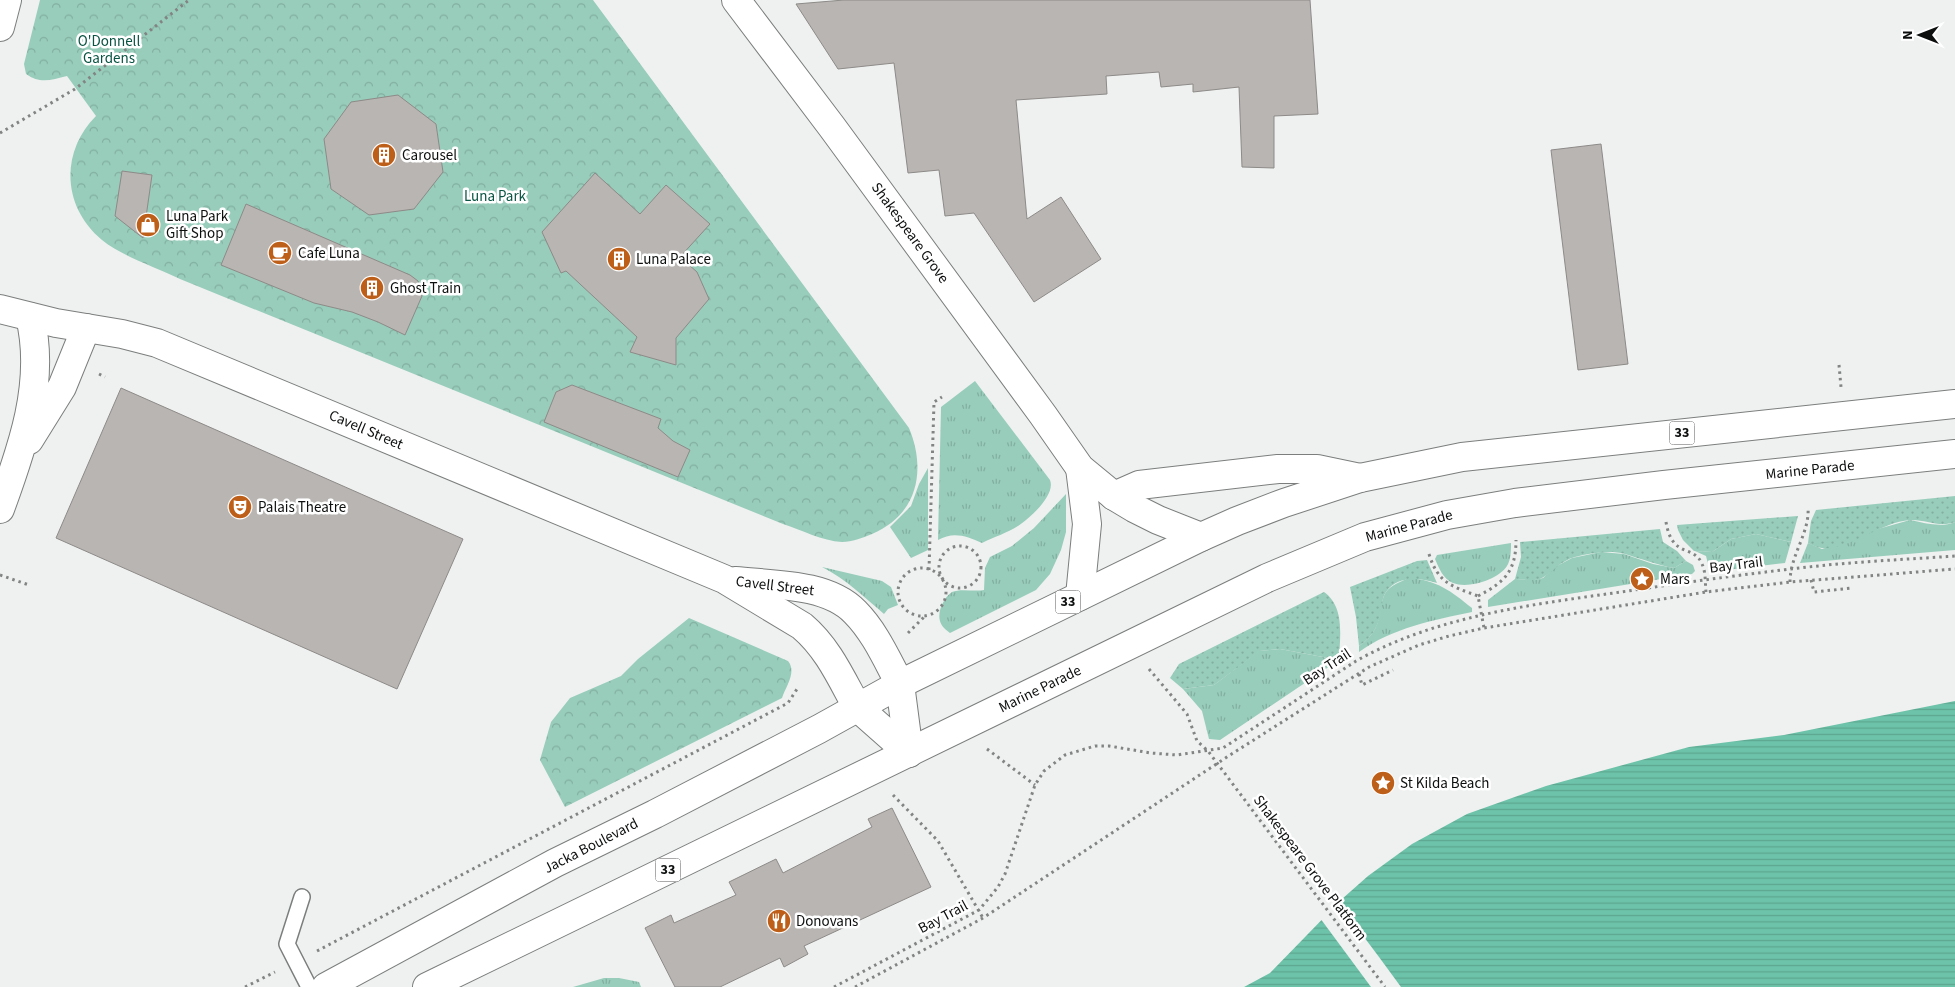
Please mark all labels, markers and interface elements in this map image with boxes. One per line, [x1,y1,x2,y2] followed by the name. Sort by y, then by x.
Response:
[1895,10,1945,60] north arrow
[1898,30,1918,40] text: N
[78,31,140,69] park label: O'Donnell Gardens
[371,142,397,168] building icon: Carousel
[402,145,457,166] place label: Carousel
[866,178,954,288] street label: Shakespeare Grove
[464,186,527,207] park label: Luna Park
[166,206,229,244] place label: Luna Park Gift Shop
[135,212,161,238] shop icon: Luna Park Gift Shop
[267,240,293,266] cafe icon: Cafe Luna
[298,243,360,264] place label: Cafe Luna
[606,246,632,272] building icon: Luna Palace
[636,249,711,270] place label: Luna Palace
[359,275,385,301] building icon: Ghost Train
[390,278,461,299] place label: Ghost Train
[326,405,406,455] street label: Cavell Street
[1670,422,1694,444] road number: 33
[1764,455,1856,485] street label: Marine Parade
[227,494,253,520] theatre icon: Palais Theatre
[258,497,346,518] place label: Palais Theatre
[1363,504,1455,548] street label: Marine Parade
[1708,551,1764,579] street label: Bay Trail
[1629,566,1655,592] place icon: Mars
[1660,569,1690,590] place label: Mars
[735,571,815,601] street label: Cavell Street
[1056,590,1080,614] road number: 33
[1299,643,1355,690] street label: Bay Trail
[995,660,1085,718] street label: Marine Parade
[1370,770,1396,796] place icon: St Kilda Beach
[1400,773,1489,794] place label: St Kilda Beach
[1248,791,1372,945] street label: Shakespeare Grove Platform
[540,813,642,879] street label: Jacka Boulevard
[656,858,680,882] road number: 33
[914,895,972,939] street label: Bay Trail
[766,908,792,934] restaurant icon: Donovans
[796,911,858,932] place label: Donovans

